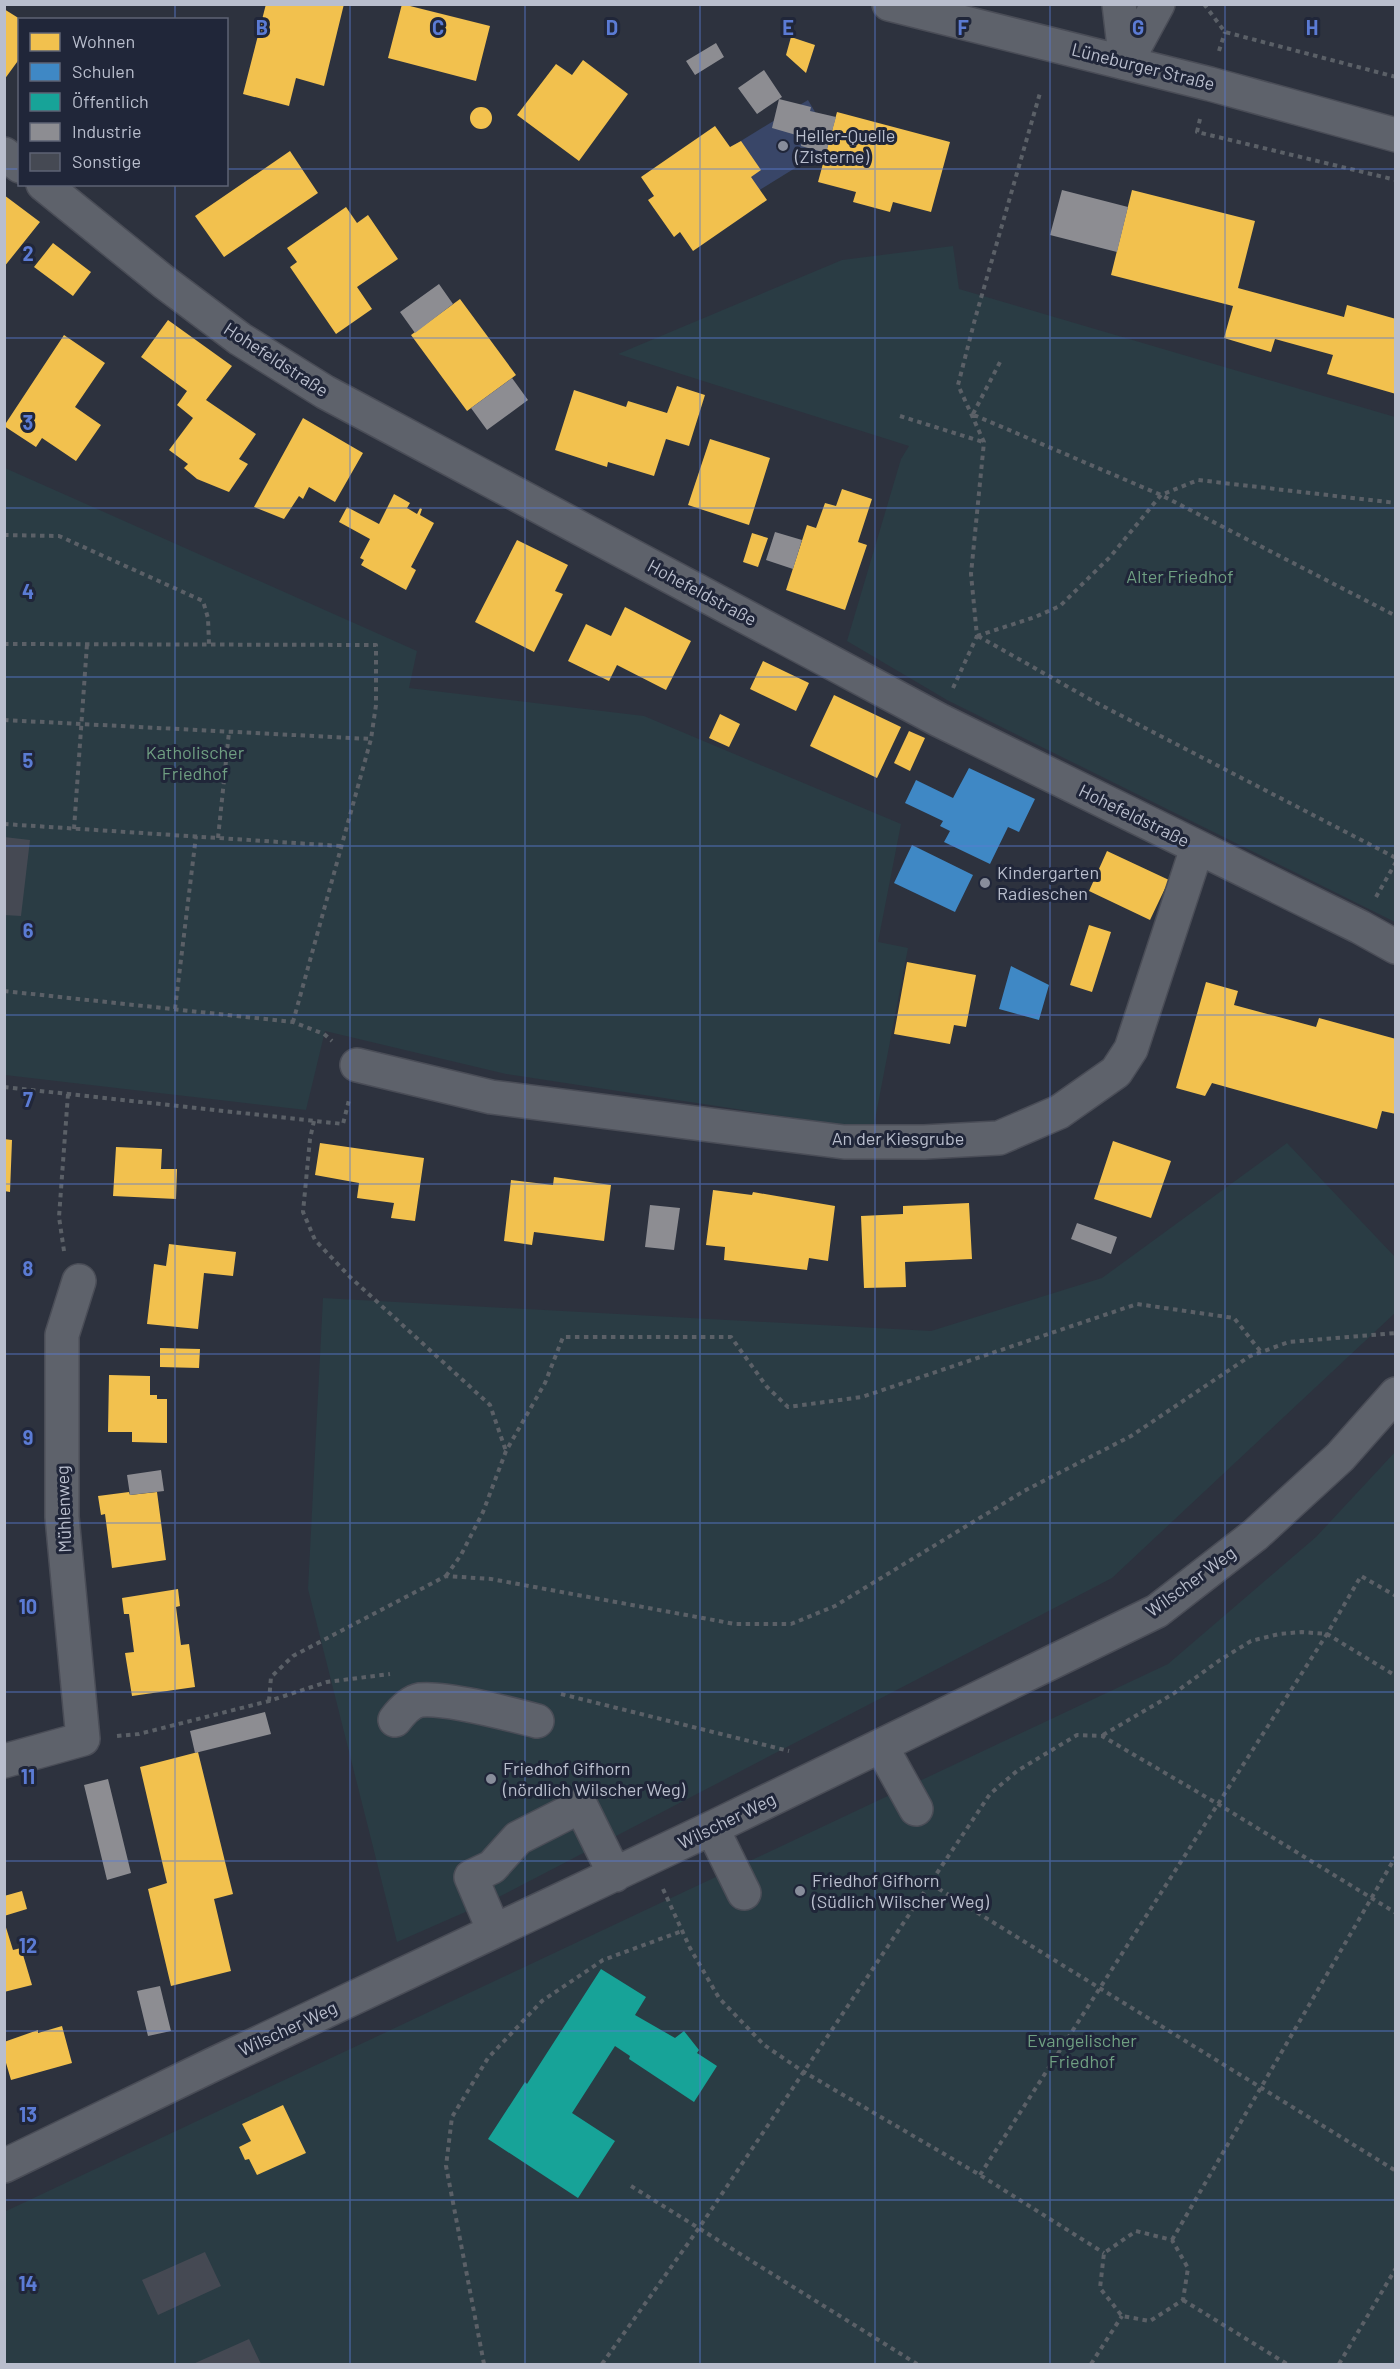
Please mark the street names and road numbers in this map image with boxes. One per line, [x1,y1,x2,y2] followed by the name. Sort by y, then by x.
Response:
[1069,38,1217,94] street label: Lüneburger Straße
[220,317,333,401] street label: Hohefeldstraße
[644,554,761,630] street label: Hohefeldstraße
[1076,779,1193,851] street label: Hohefeldstraße
[832,1127,964,1149] street label: An der Kiesgrube
[50,1465,76,1553] street label: Mühlenweg
[1141,1541,1240,1621] street label: Wilscher Weg
[674,1787,779,1853] street label: Wilscher Weg
[235,1996,340,2060] street label: Wilscher Weg

